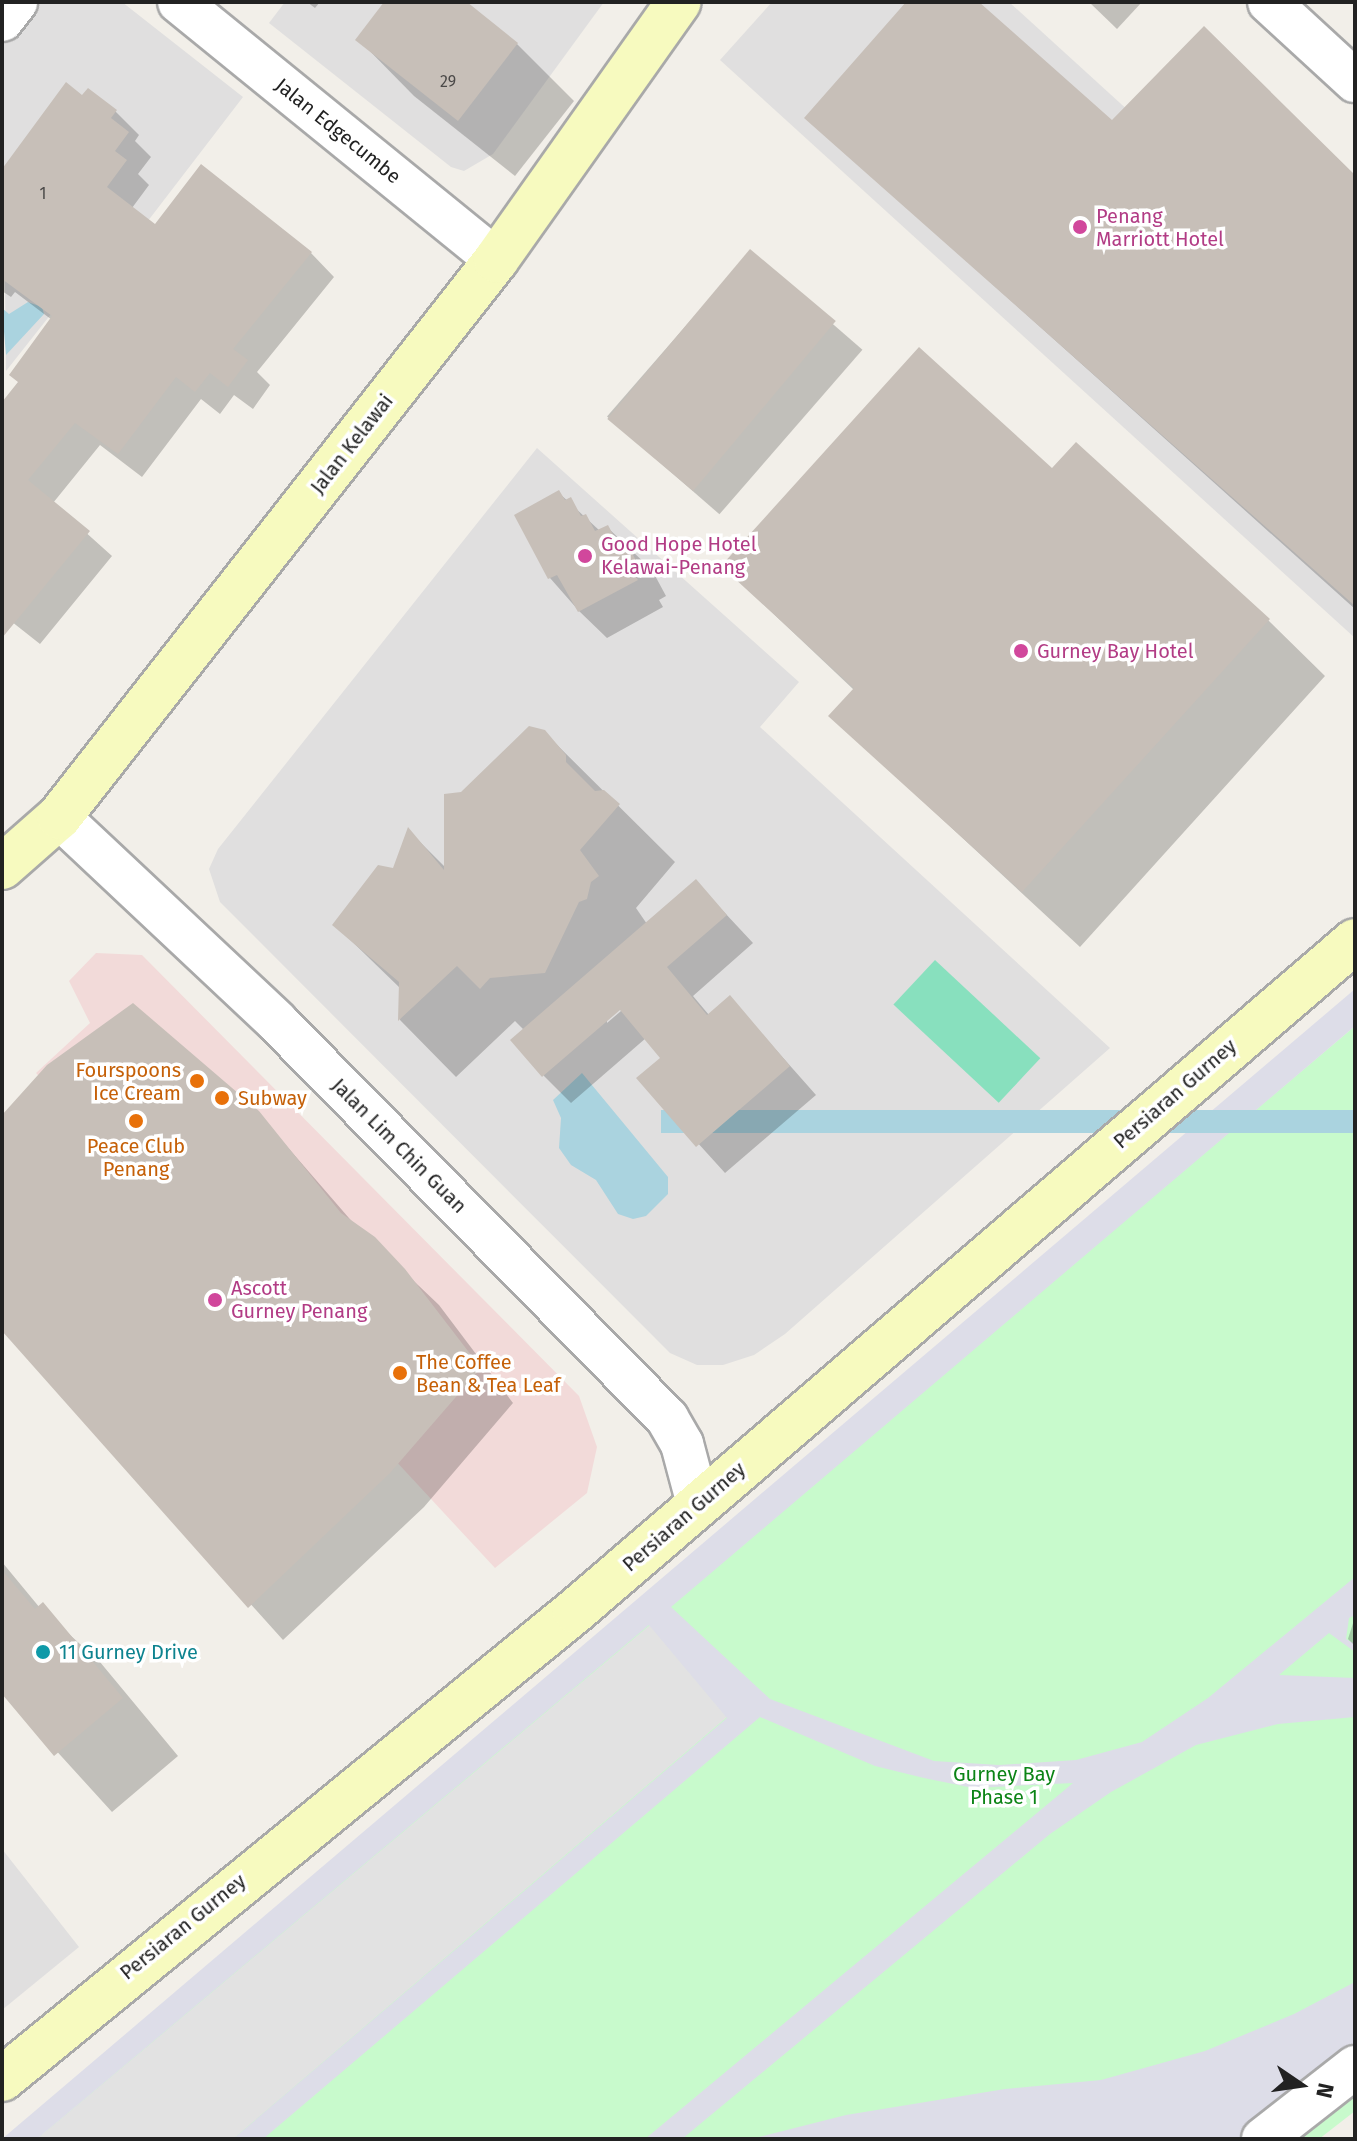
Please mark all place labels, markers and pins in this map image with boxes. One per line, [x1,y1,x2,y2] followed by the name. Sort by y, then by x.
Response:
[1096,204,1224,251] place label: Penang Marriott Hotel
[1071,218,1089,236] marker: Penang Marriott Hotel
[601,532,757,579] place label: Good Hope Hotel Kelawai-Penang
[576,547,594,565] marker: Good Hope Hotel Kelawai-Penang
[1037,639,1193,663] place label: Gurney Bay Hotel
[1012,642,1030,660] marker: Gurney Bay Hotel
[76,1058,181,1105] place label: Fourspoons Ice Cream
[188,1072,206,1090] marker: Fourspoons Ice Cream
[238,1086,307,1110] place label: Subway
[213,1089,231,1107] marker: Subway
[127,1112,145,1130] marker: Peace Club Penang
[87,1134,185,1181] place label: Peace Club Penang
[231,1276,367,1323] place label: Ascott Gurney Penang
[206,1291,224,1309] marker: Ascott Gurney Penang
[416,1350,560,1397] place label: The Coffee Bean & Tea Leaf
[391,1364,409,1382] marker: The Coffee Bean & Tea Leaf
[59,1640,198,1664] place label: 11 Gurney Drive
[34,1643,52,1661] marker: 11 Gurney Drive

